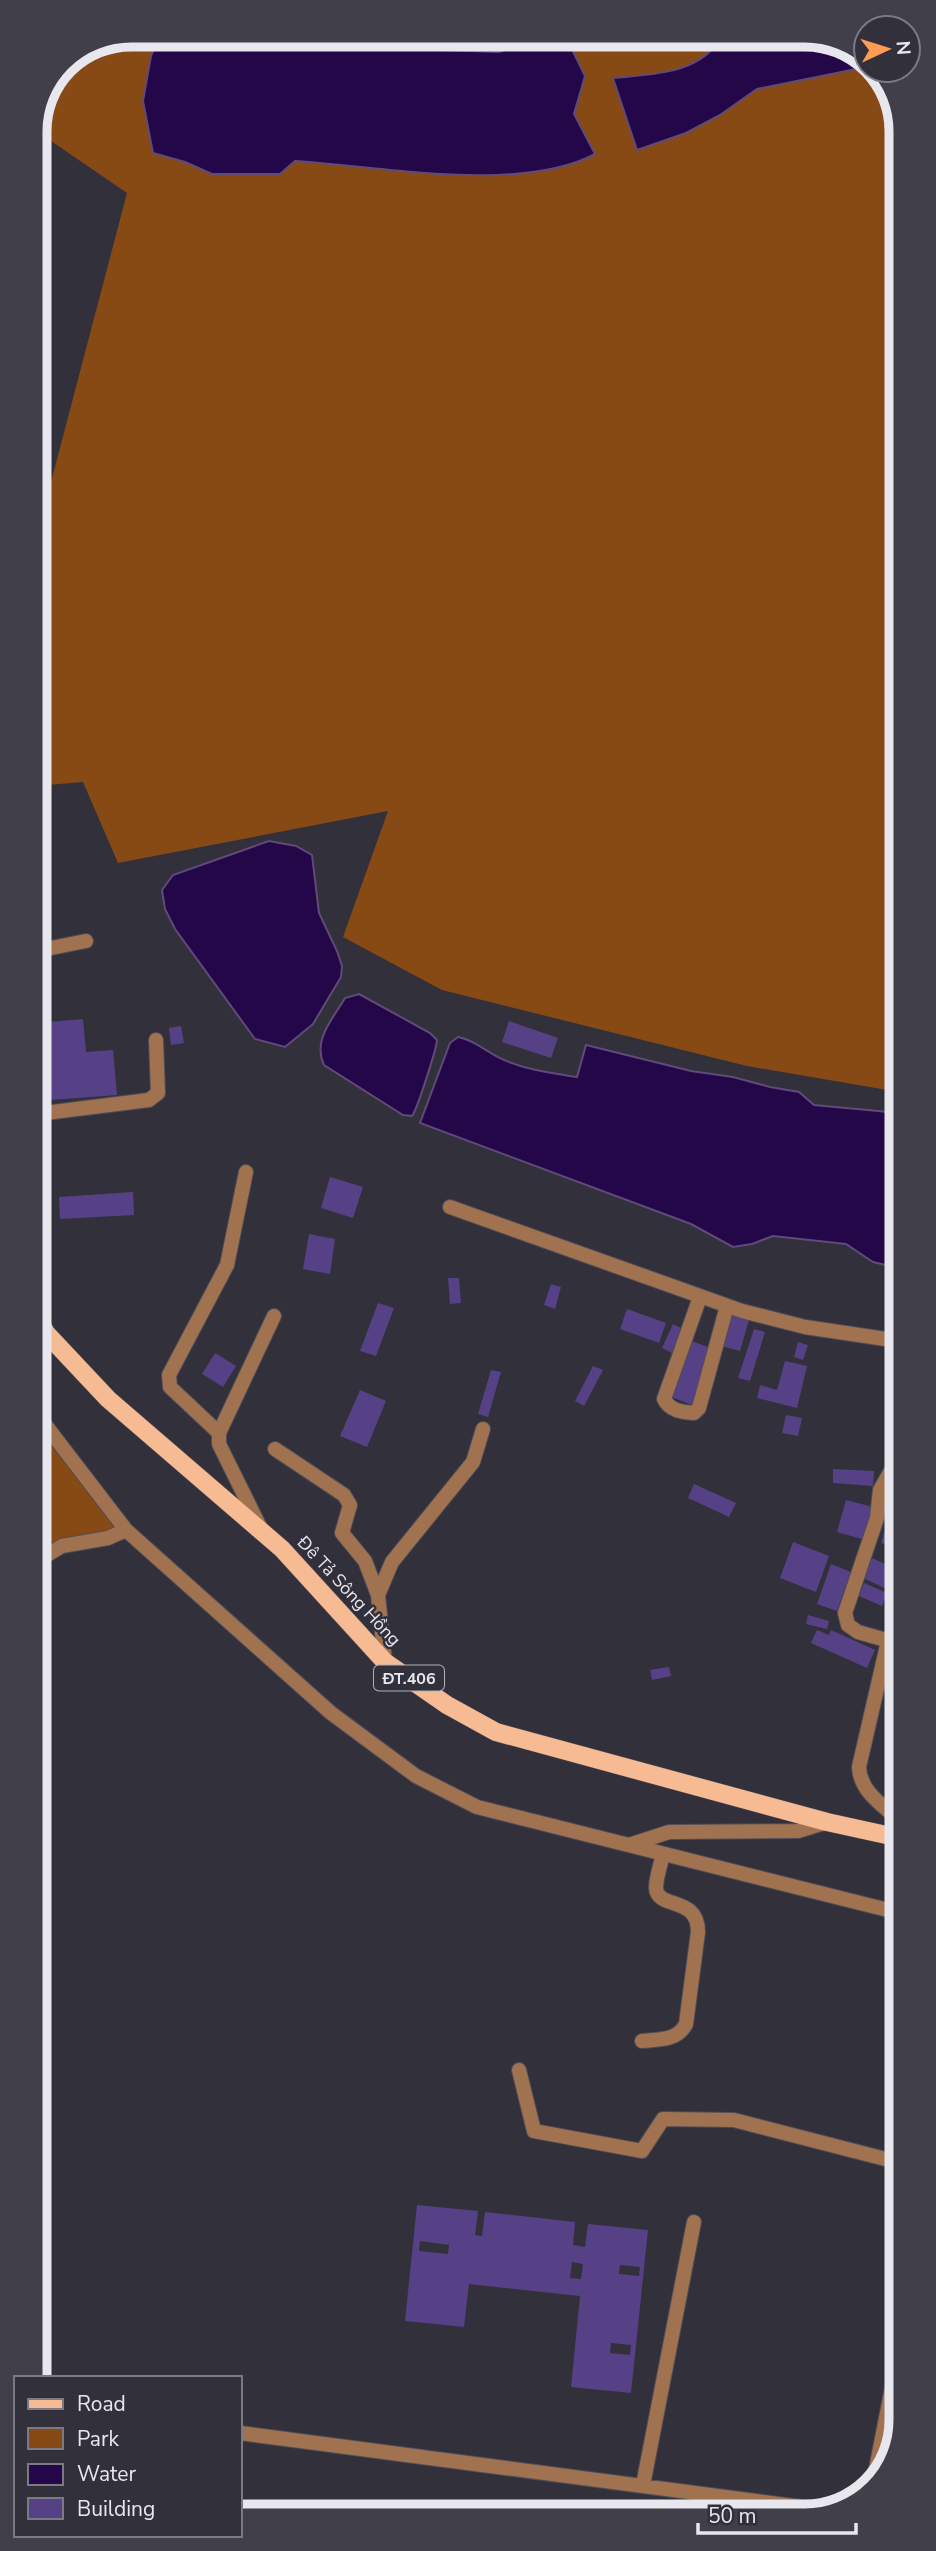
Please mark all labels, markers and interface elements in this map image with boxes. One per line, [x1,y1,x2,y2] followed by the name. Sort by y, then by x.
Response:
[852,14,922,84] north arrow
[889,40,916,56] text: N
[291,1530,406,1651] street label: Đê Tả Sông Hồng
[374,1666,444,1690] road number: ĐT.406
[14,2376,242,2537] legend
[77,2390,126,2418] text: Road
[77,2425,119,2453] text: Park
[77,2460,136,2488] text: Water
[698,2492,856,2536] scale bar
[77,2495,155,2523] text: Building
[708,2502,757,2530] text: 50 m

